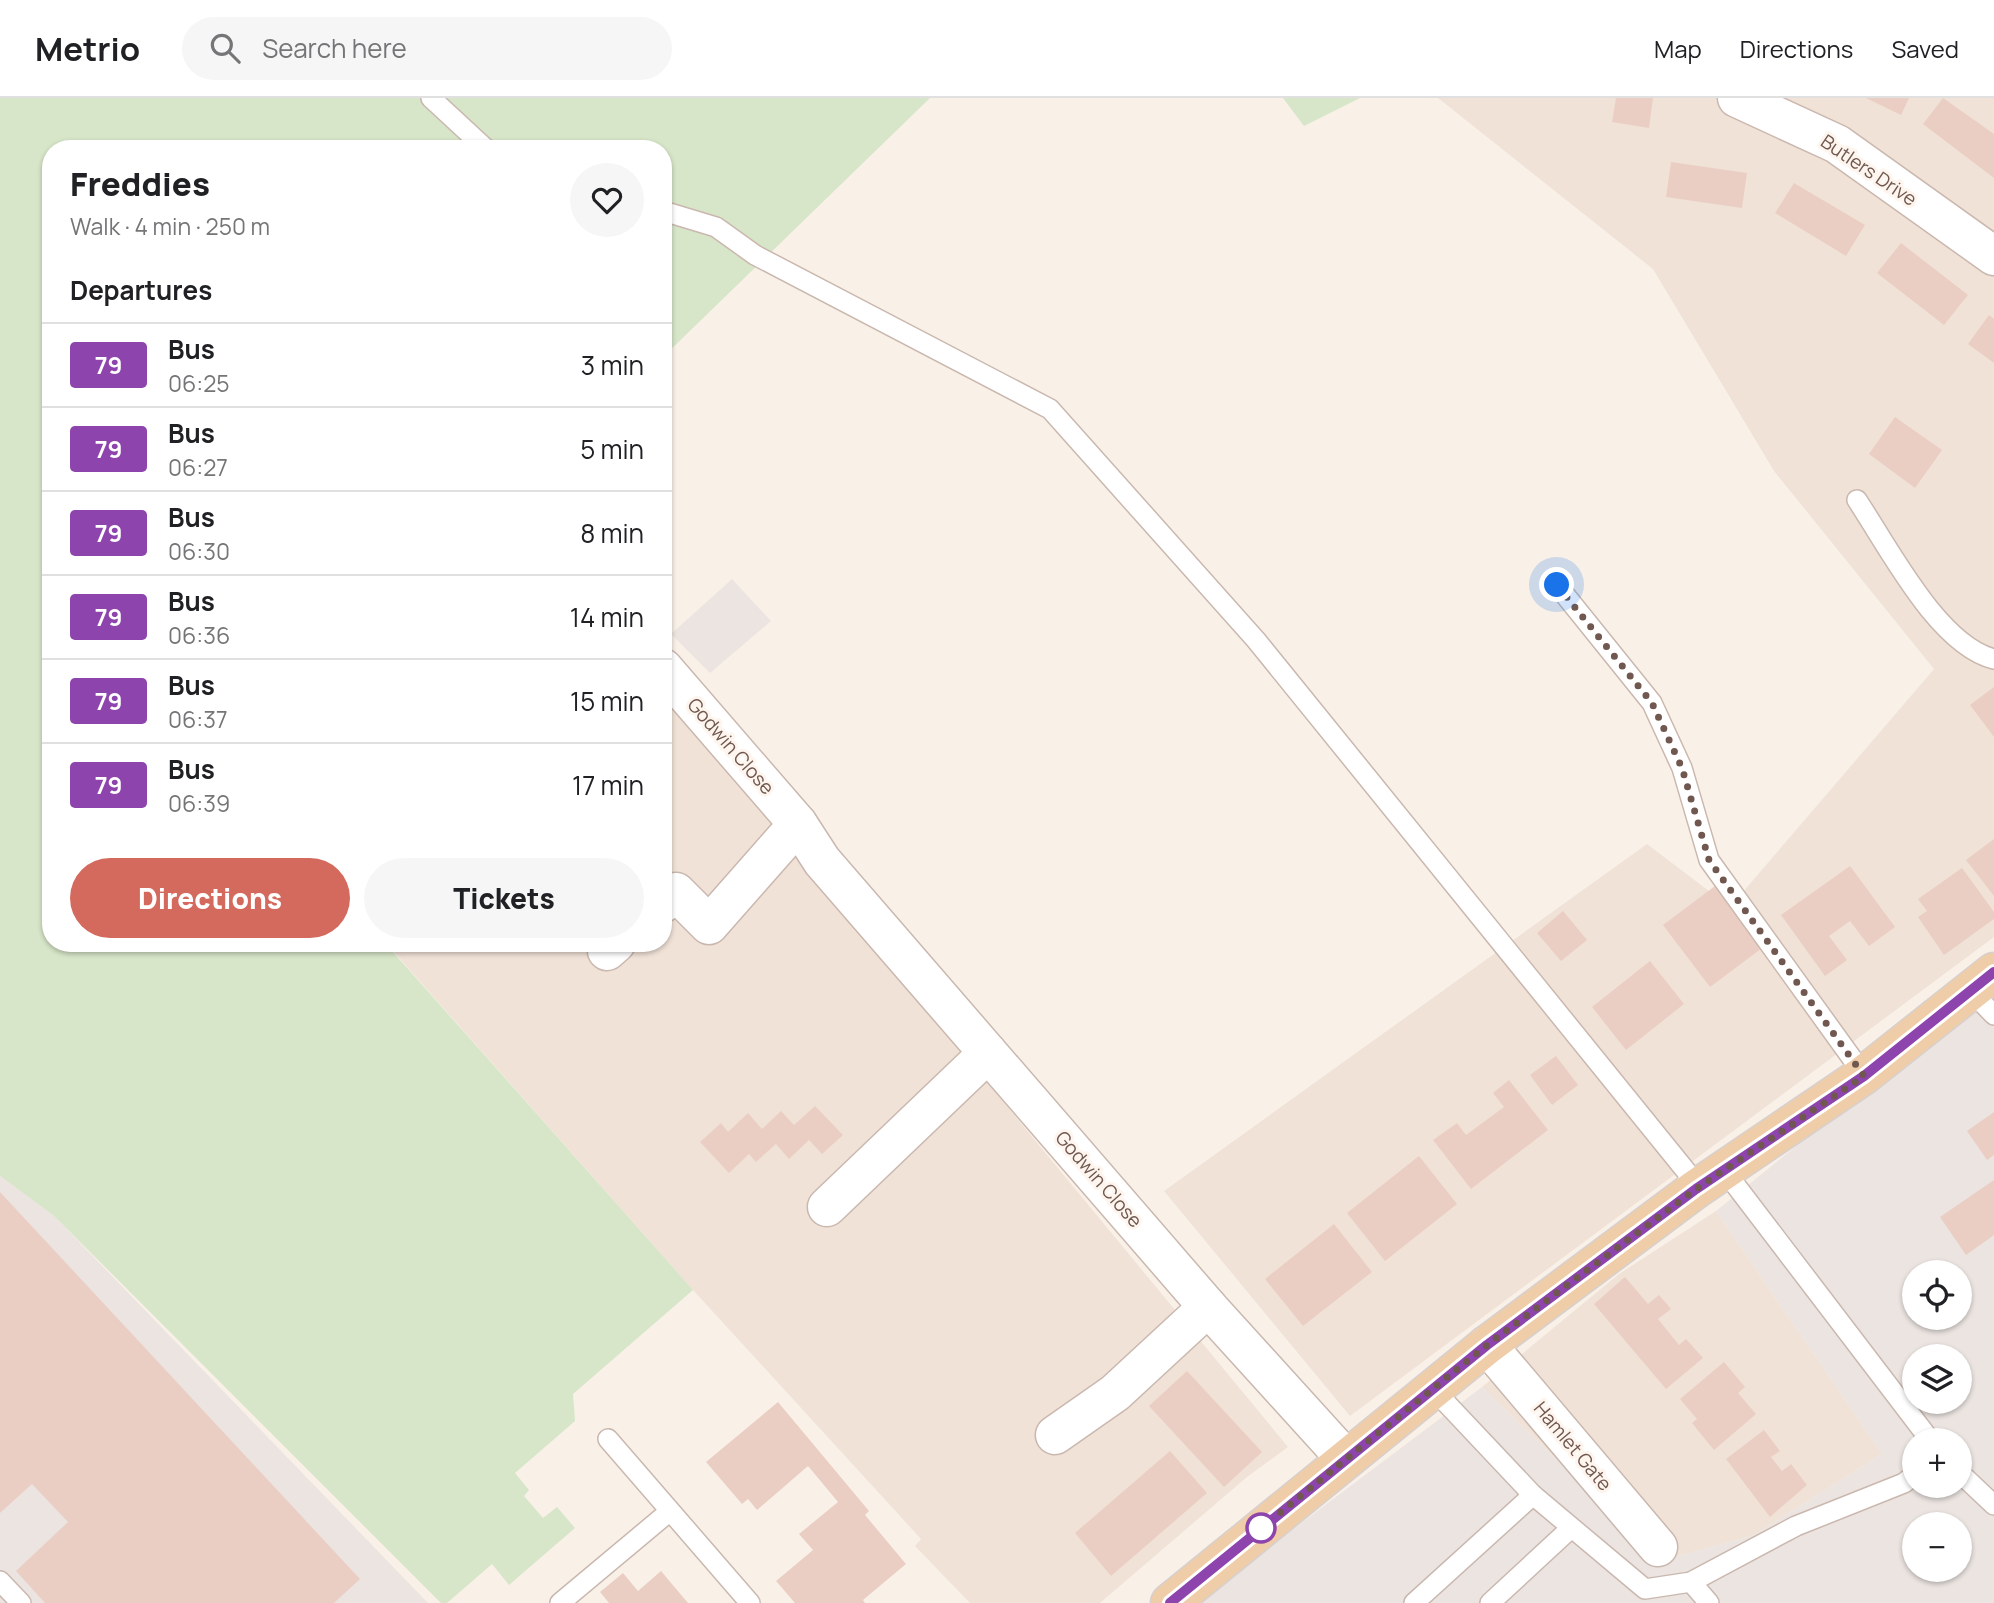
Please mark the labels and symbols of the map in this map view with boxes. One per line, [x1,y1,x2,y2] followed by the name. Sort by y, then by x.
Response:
[1816,128,1922,212] street label: Butlers Drive
[1539,567,1574,602] your location
[682,692,780,800] street label: Godwin Close
[1050,1125,1148,1233] street label: Godwin Close
[1528,1396,1618,1496] street label: Hamlet Gate
[1246,1513,1276,1543] unlabelled marker

